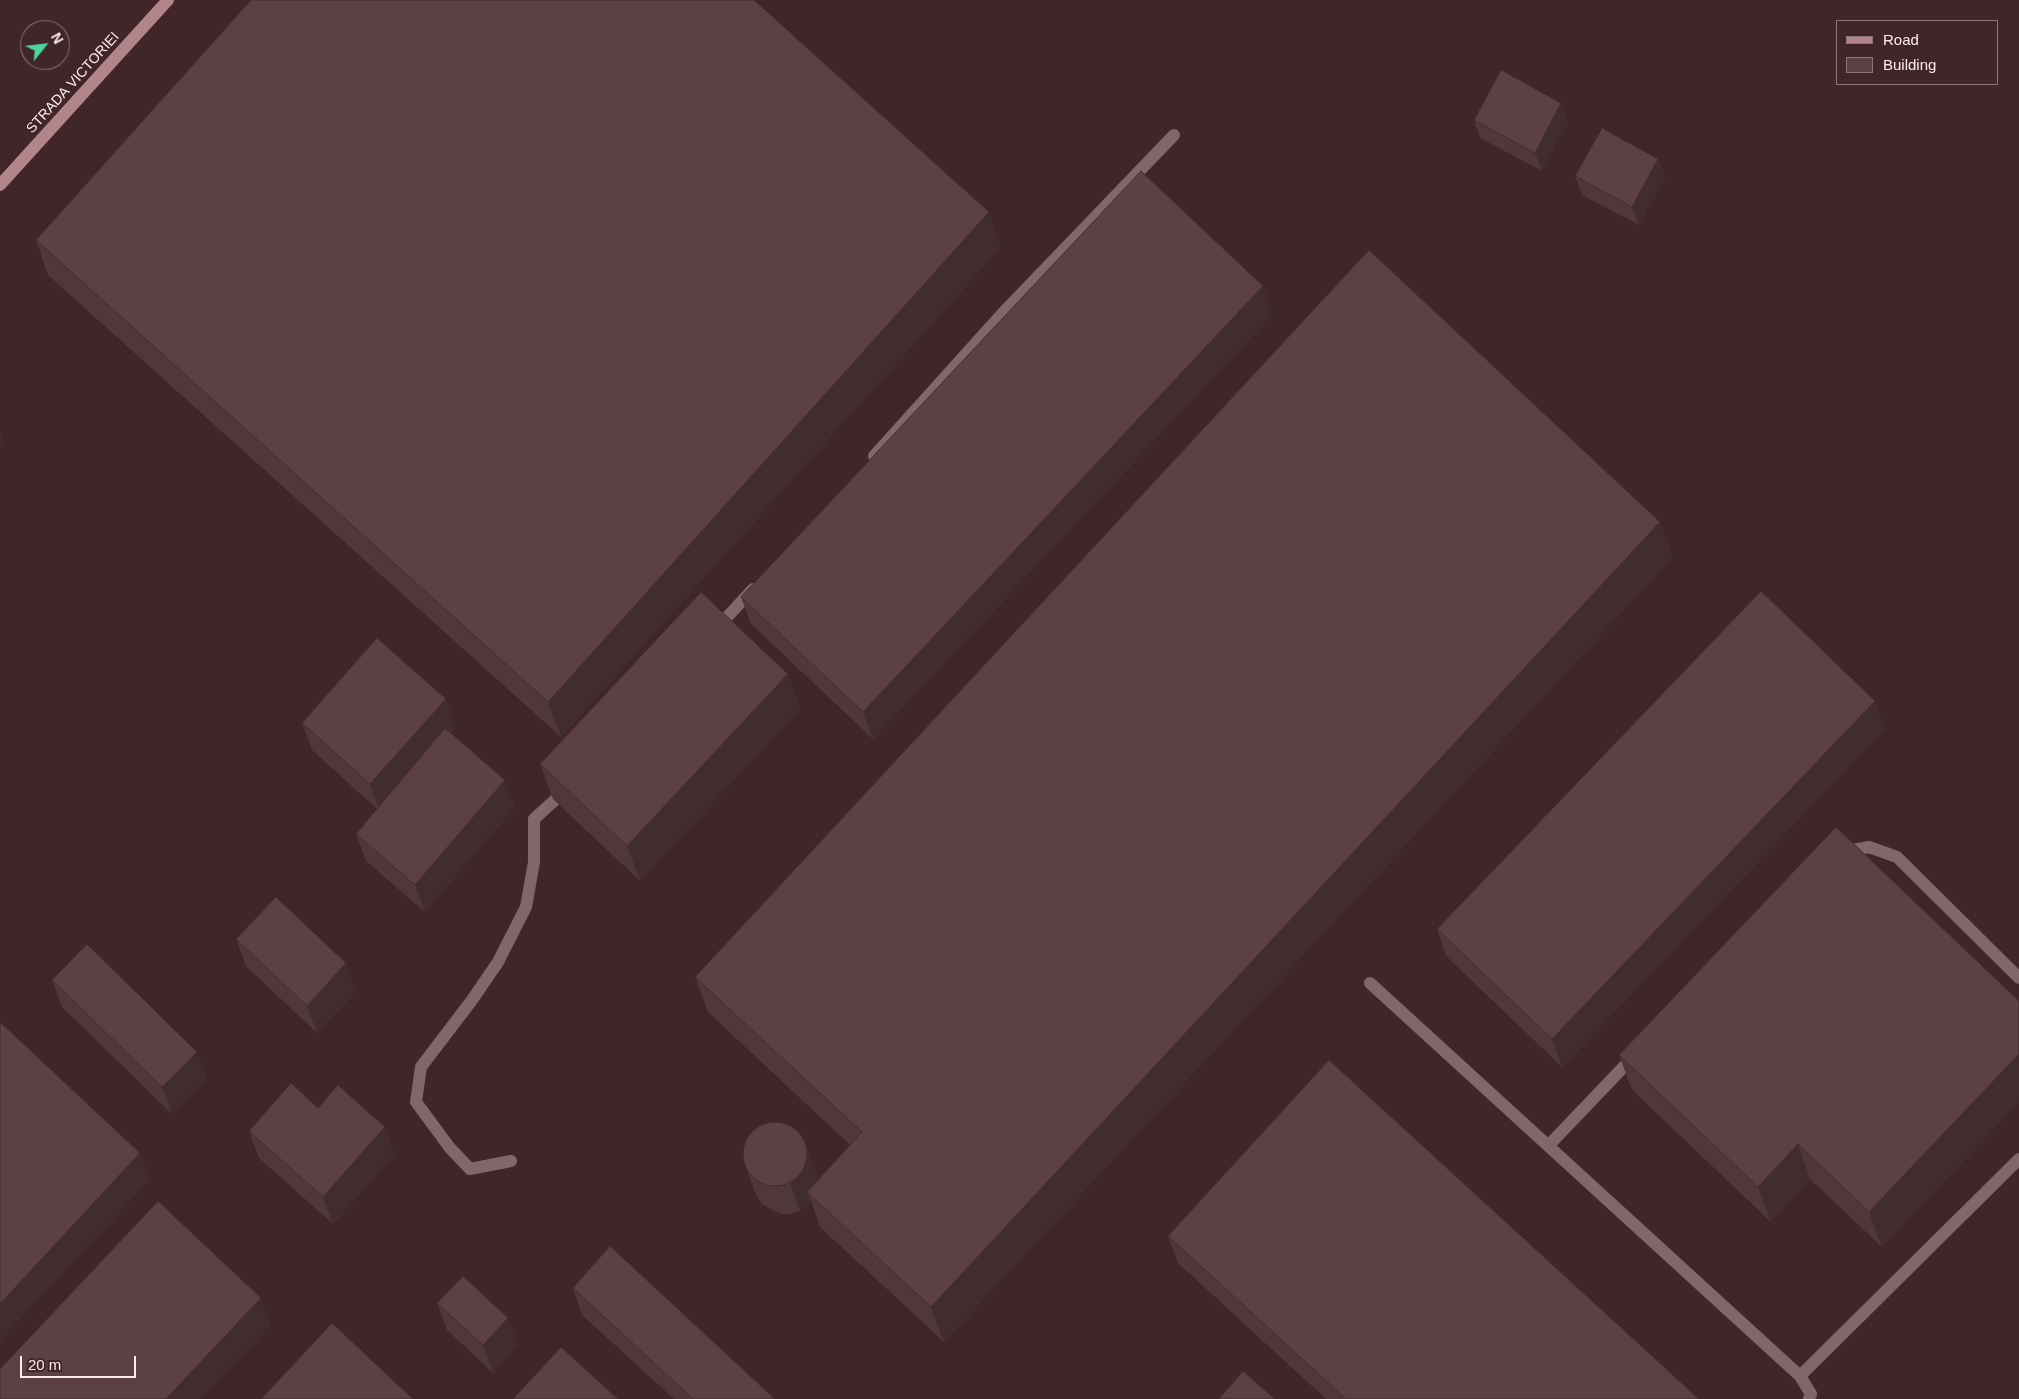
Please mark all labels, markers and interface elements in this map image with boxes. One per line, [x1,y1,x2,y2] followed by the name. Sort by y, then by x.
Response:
[20,20,70,70] north arrow
[1836,20,1999,85] legend
[23,29,123,137] street label: STRADA VICTORIEI
[48,30,67,47] text: N
[1883,31,1919,48] text: Road
[1883,56,1936,73] text: Building
[22,1346,139,1378] scale bar
[28,1356,61,1373] text: 20 m

